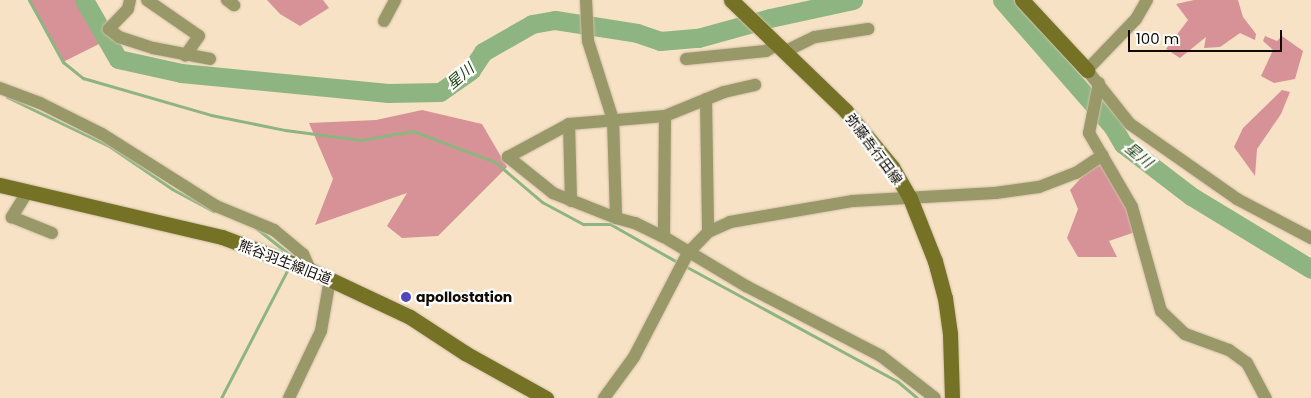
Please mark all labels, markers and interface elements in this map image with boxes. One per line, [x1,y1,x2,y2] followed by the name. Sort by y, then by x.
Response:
[1131,20,1285,52] scale bar
[1136,28,1179,49] text: 100 m
[443,59,477,93] water label: 星川
[842,110,906,188] street label: 弥藤吾行田線
[1122,139,1156,171] water label: 星川
[236,237,334,287] street label: 熊谷羽生線旧道
[416,289,512,305] place label: apollostation
[400,291,412,303] marker: apollostation

